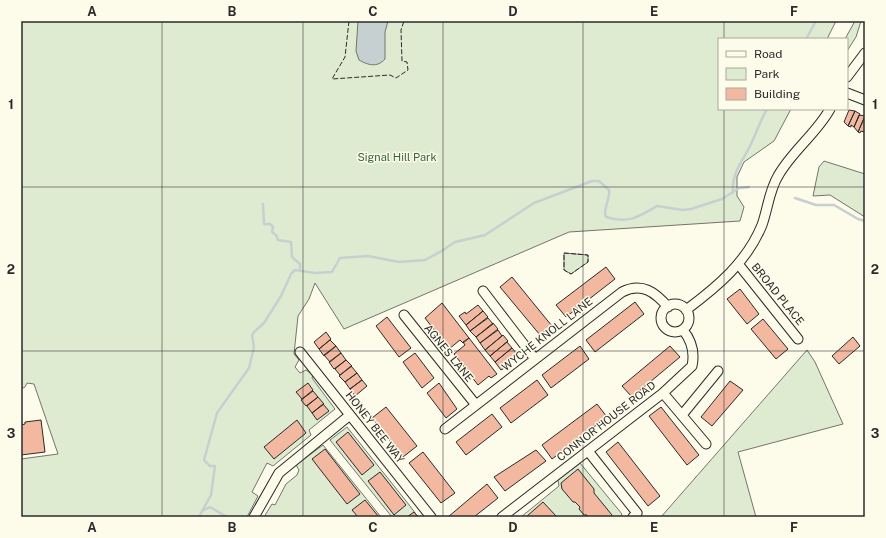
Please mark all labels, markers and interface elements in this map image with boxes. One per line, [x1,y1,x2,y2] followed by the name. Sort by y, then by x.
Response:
[87,4,97,19] text: A
[228,4,237,19] text: B
[368,4,378,19] text: C
[508,4,518,19] text: D
[650,4,658,19] text: E
[790,4,798,19] text: F
[718,38,848,110] legend
[754,47,782,61] text: Road
[754,67,780,81] text: Park
[754,87,800,101] text: Building
[8,97,14,112] text: 1
[872,97,878,112] text: 1
[357,151,437,163] park label: Signal Hill Park
[749,261,807,327] street label: BROAD PLACE
[7,262,15,277] text: 2
[871,262,879,277] text: 2
[499,295,595,373] street label: WYCHE KNOLL LANE
[422,322,476,384] street label: AGNES LANE
[554,379,658,463] street label: CONNOR HOUSE ROAD
[343,389,407,465] street label: HONEY BEE WAY
[7,426,16,441] text: 3
[871,426,880,441] text: 3
[87,520,97,535] text: A
[228,520,237,535] text: B
[368,520,378,535] text: C
[508,520,518,535] text: D
[650,520,658,535] text: E
[790,520,798,535] text: F

